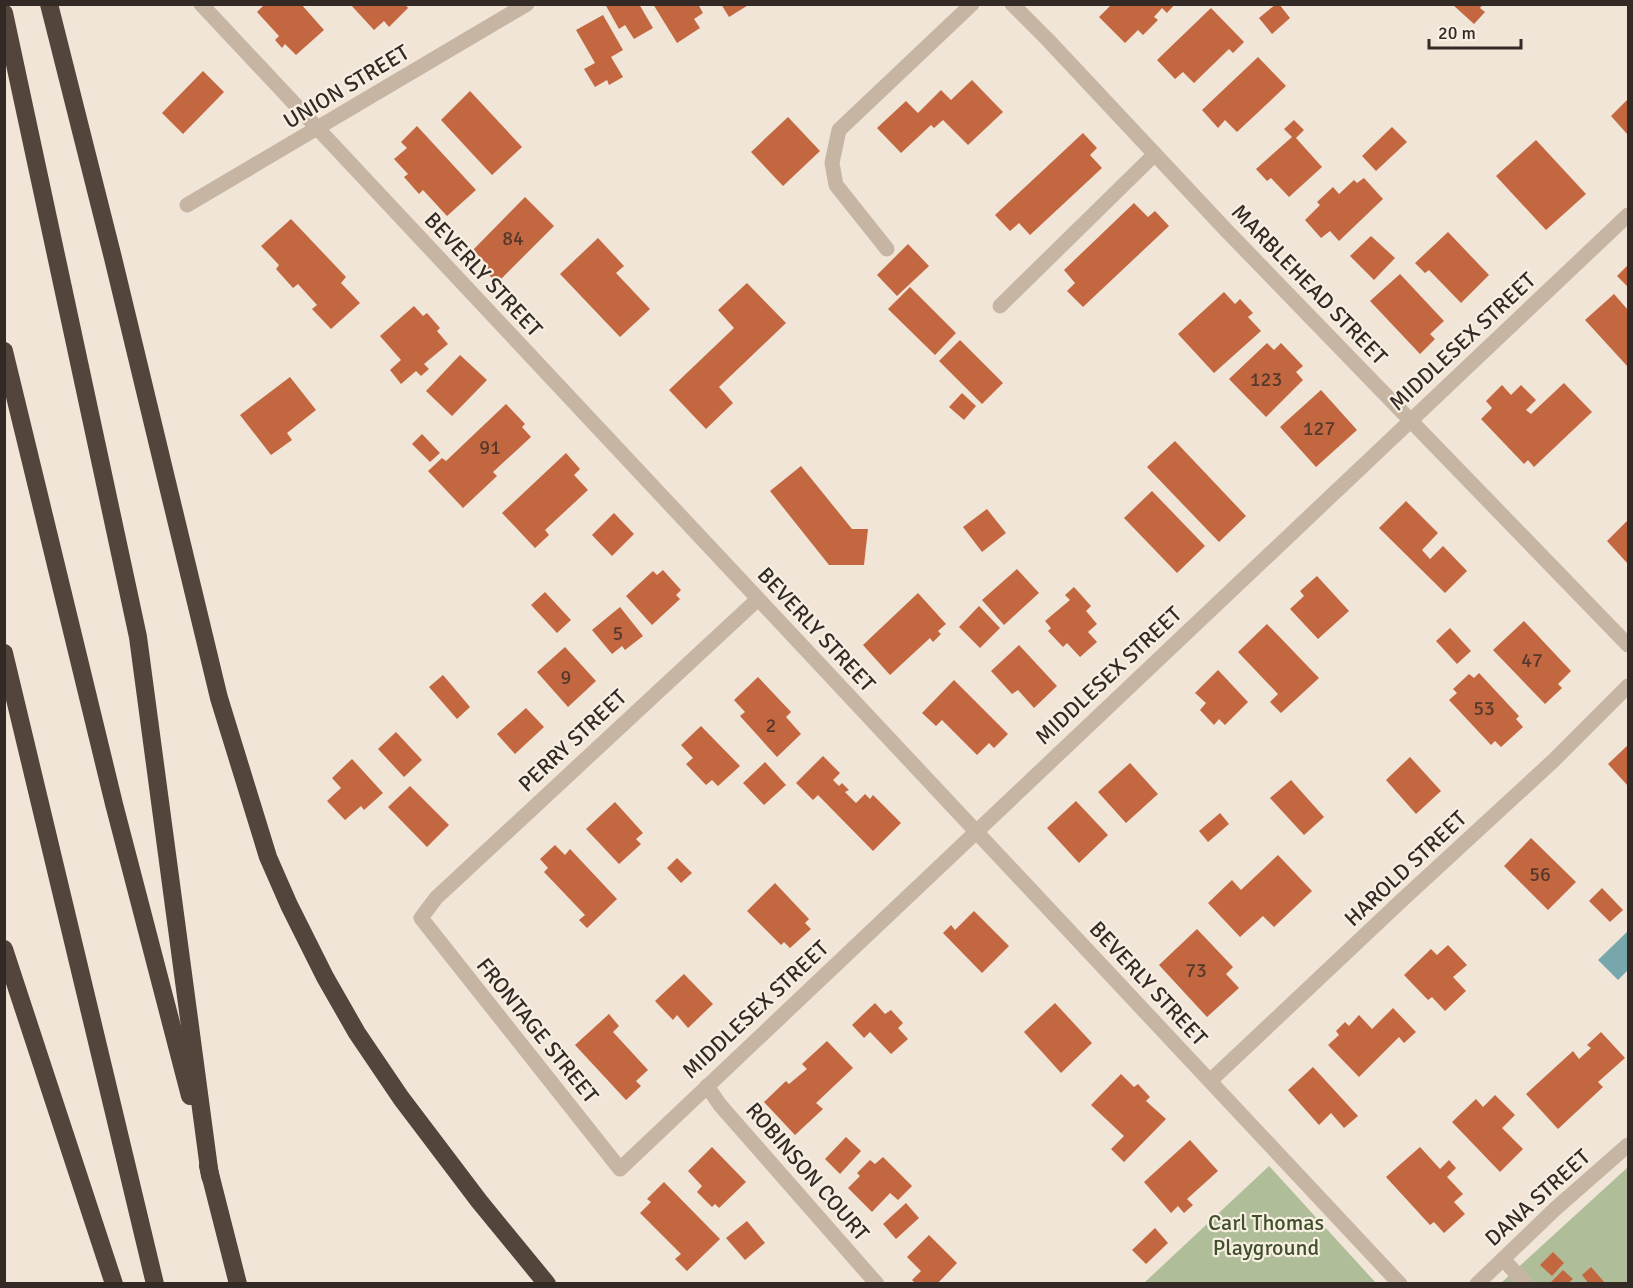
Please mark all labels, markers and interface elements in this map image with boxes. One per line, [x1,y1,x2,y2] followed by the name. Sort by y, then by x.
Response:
[1429,12,1520,50] scale bar
[1438,22,1476,44] text: 20 m
[279,38,414,135] street label: UNION STREET
[1226,198,1393,370] street label: MARBLEHEAD STREET
[419,206,548,342] street label: BEVERLY STREET
[502,226,524,251] house number: 84
[1384,266,1541,416] street label: MIDDLESEX STREET
[1250,367,1282,392] house number: 123
[1303,416,1335,441] house number: 127
[479,435,501,460] house number: 91
[752,561,881,697] street label: BEVERLY STREET
[1030,600,1187,750] street label: MIDDLESEX STREET
[613,621,623,646] house number: 5
[1521,648,1543,673] house number: 47
[561,665,571,690] house number: 9
[513,683,632,797] street label: PERRY STREET
[1473,696,1495,721] house number: 53
[766,713,776,738] house number: 2
[1339,805,1472,932] street label: HAROLD STREET
[1529,862,1551,887] house number: 56
[1084,915,1213,1051] street label: BEVERLY STREET
[677,934,834,1084] street label: MIDDLESEX STREET
[471,952,605,1109] street label: FRONTAGE STREET
[1185,958,1207,983] house number: 73
[740,1097,875,1246] street label: ROBINSON COURT
[1479,1143,1596,1252] street label: DANA STREET
[1208,1209,1324,1261] park label: Carl Thomas Playground

